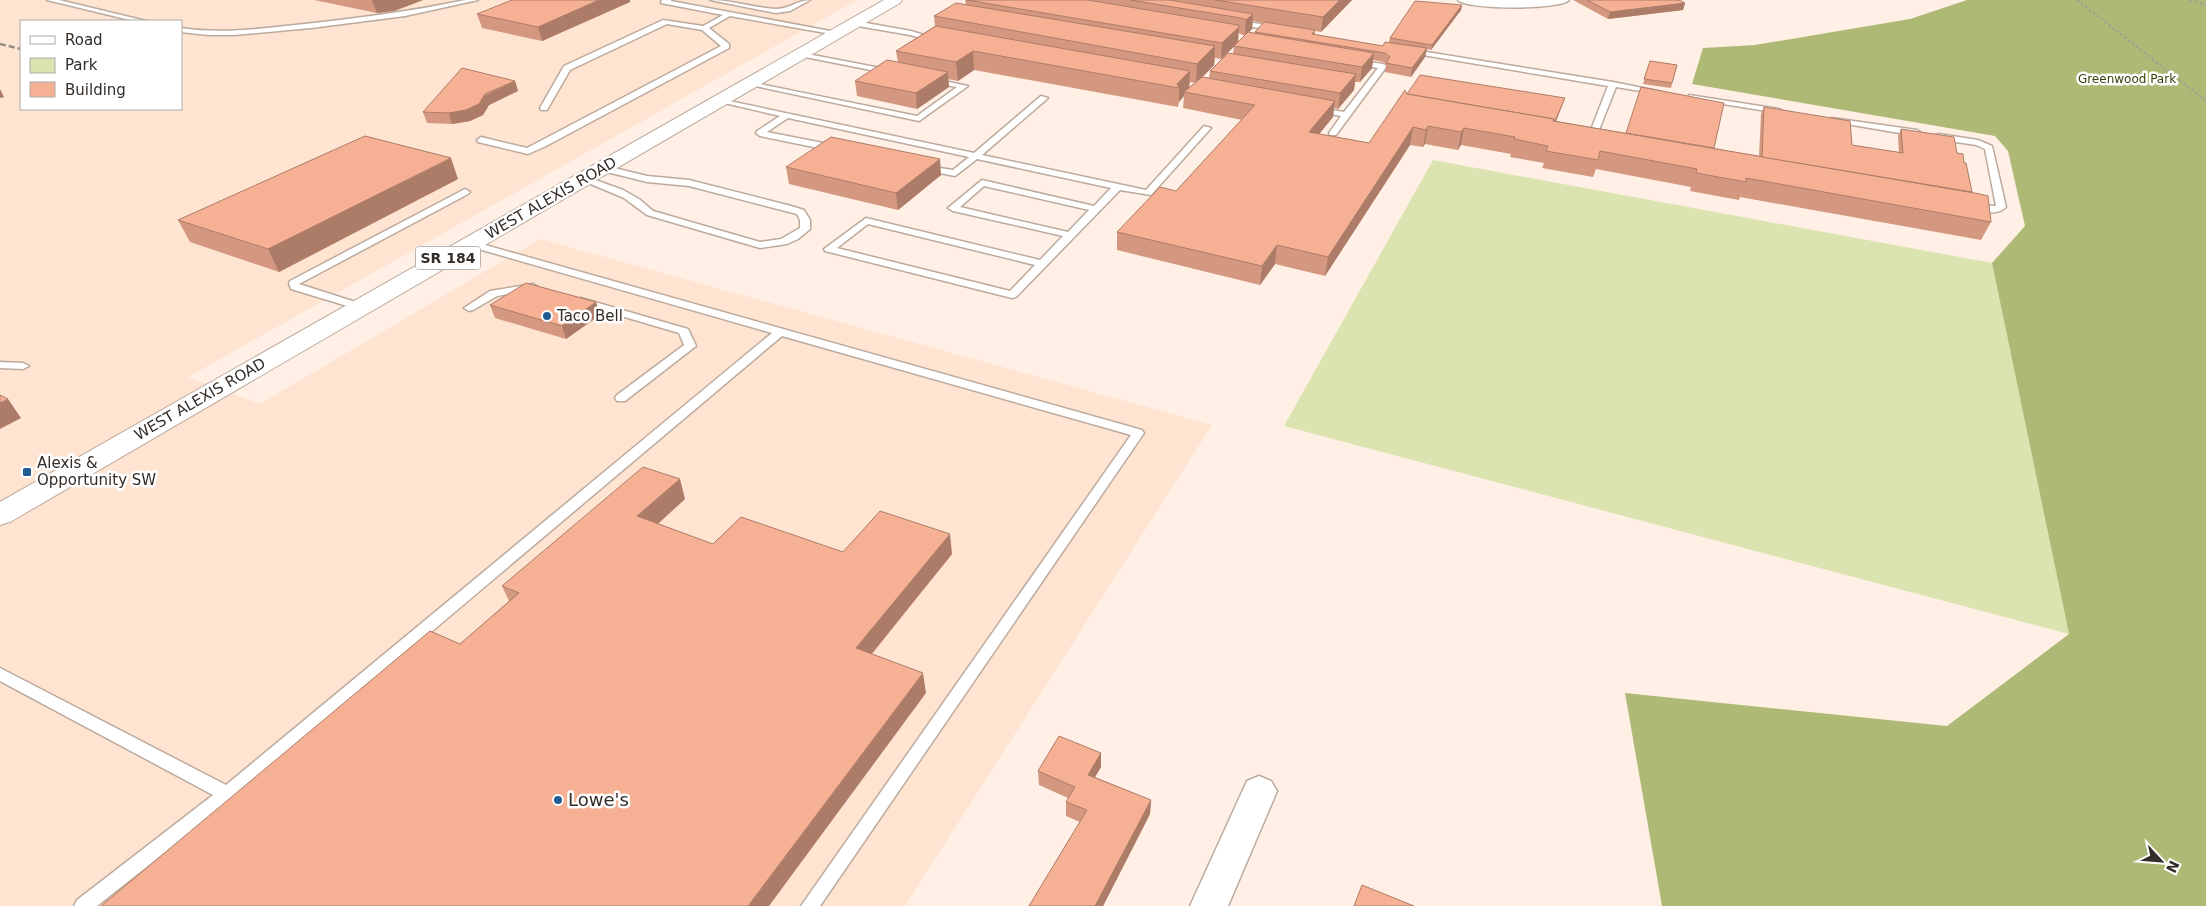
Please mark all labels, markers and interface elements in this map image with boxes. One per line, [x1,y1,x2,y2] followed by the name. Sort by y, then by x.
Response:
[20,20,182,110] legend
[65,31,103,49] text: Road
[65,56,98,74] text: Park
[2078,72,2176,86] park label: Greenwood Park
[65,81,126,99] text: Building
[482,153,620,243] street label: WEST ALEXIS ROAD
[416,247,480,270] road number: SR 184
[556,307,623,325] place label: Taco Bell
[541,310,553,322] marker: Taco Bell
[131,354,269,444] street label: WEST ALEXIS ROAD
[37,454,156,489] place label: Alexis & Opportunity SW
[21,466,33,478] marker: Alexis & Opportunity SW
[568,789,629,810] place label: Lowe's
[552,794,564,806] marker: Lowe's
[2136,836,2186,886] north arrow
[2163,858,2182,875] text: N

